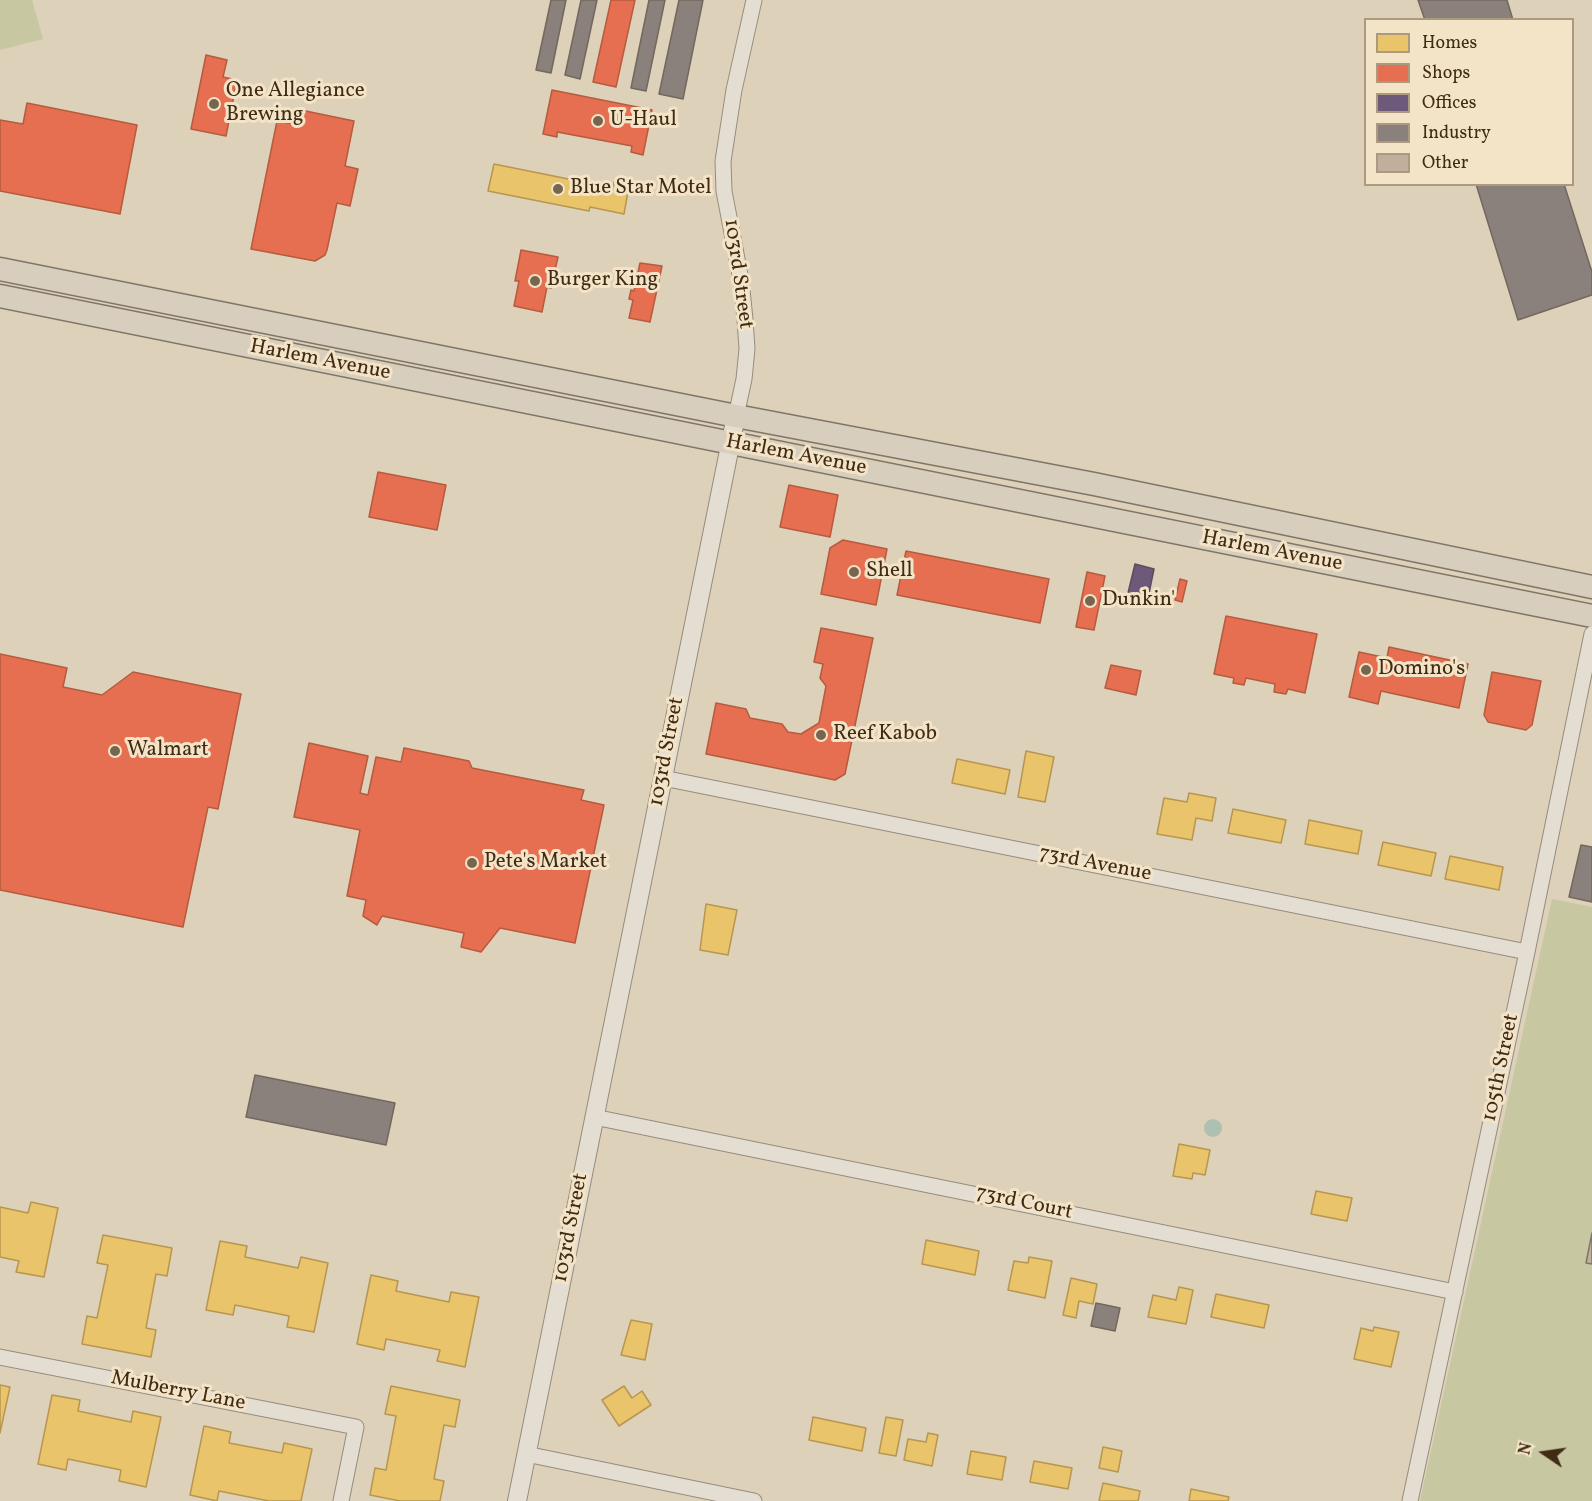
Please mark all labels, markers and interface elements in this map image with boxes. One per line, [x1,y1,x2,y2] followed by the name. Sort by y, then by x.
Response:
[1364,18,1574,186] legend
[1422,31,1477,56] text: Homes
[1422,61,1470,86] text: Shops
[226,79,365,129] place label: One Allegiance Brewing
[1422,91,1477,116] text: Offices
[207,97,221,111] marker: One Allegiance Brewing
[610,108,677,134] place label: U-Haul
[591,114,605,128] marker: U-Haul
[1422,121,1491,146] text: Industry
[1422,151,1468,176] text: Other
[570,176,711,202] place label: Blue Star Motel
[551,182,565,196] marker: Blue Star Motel
[717,217,757,331] street label: 103rd Street
[547,268,658,294] place label: Burger King
[528,274,542,288] marker: Burger King
[248,335,392,387] street label: Harlem Avenue
[724,430,868,482] street label: Harlem Avenue
[1200,526,1344,578] street label: Harlem Avenue
[866,559,913,585] place label: Shell
[847,565,861,579] marker: Shell
[1102,588,1175,614] place label: Dunkin'
[1083,594,1097,608] marker: Dunkin'
[1378,657,1465,683] place label: Domino's
[1359,663,1373,677] marker: Domino's
[645,695,691,809] street label: 103rd Street
[833,722,937,748] place label: Reef Kabob
[814,728,828,742] marker: Reef Kabob
[127,738,209,764] place label: Walmart
[108,744,122,758] marker: Walmart
[1037,842,1153,888] street label: 73rd Avenue
[484,850,607,876] place label: Pete's Market
[465,856,479,870] marker: Pete's Market
[1478,1012,1526,1124] street label: 105th Street
[549,1171,595,1285] street label: 103rd Street
[973,1181,1075,1227] street label: 73rd Court
[109,1367,247,1417] street label: Mulberry Lane
[1514,1423,1574,1483] north arrow
[1514,1441,1538,1457] text: N

